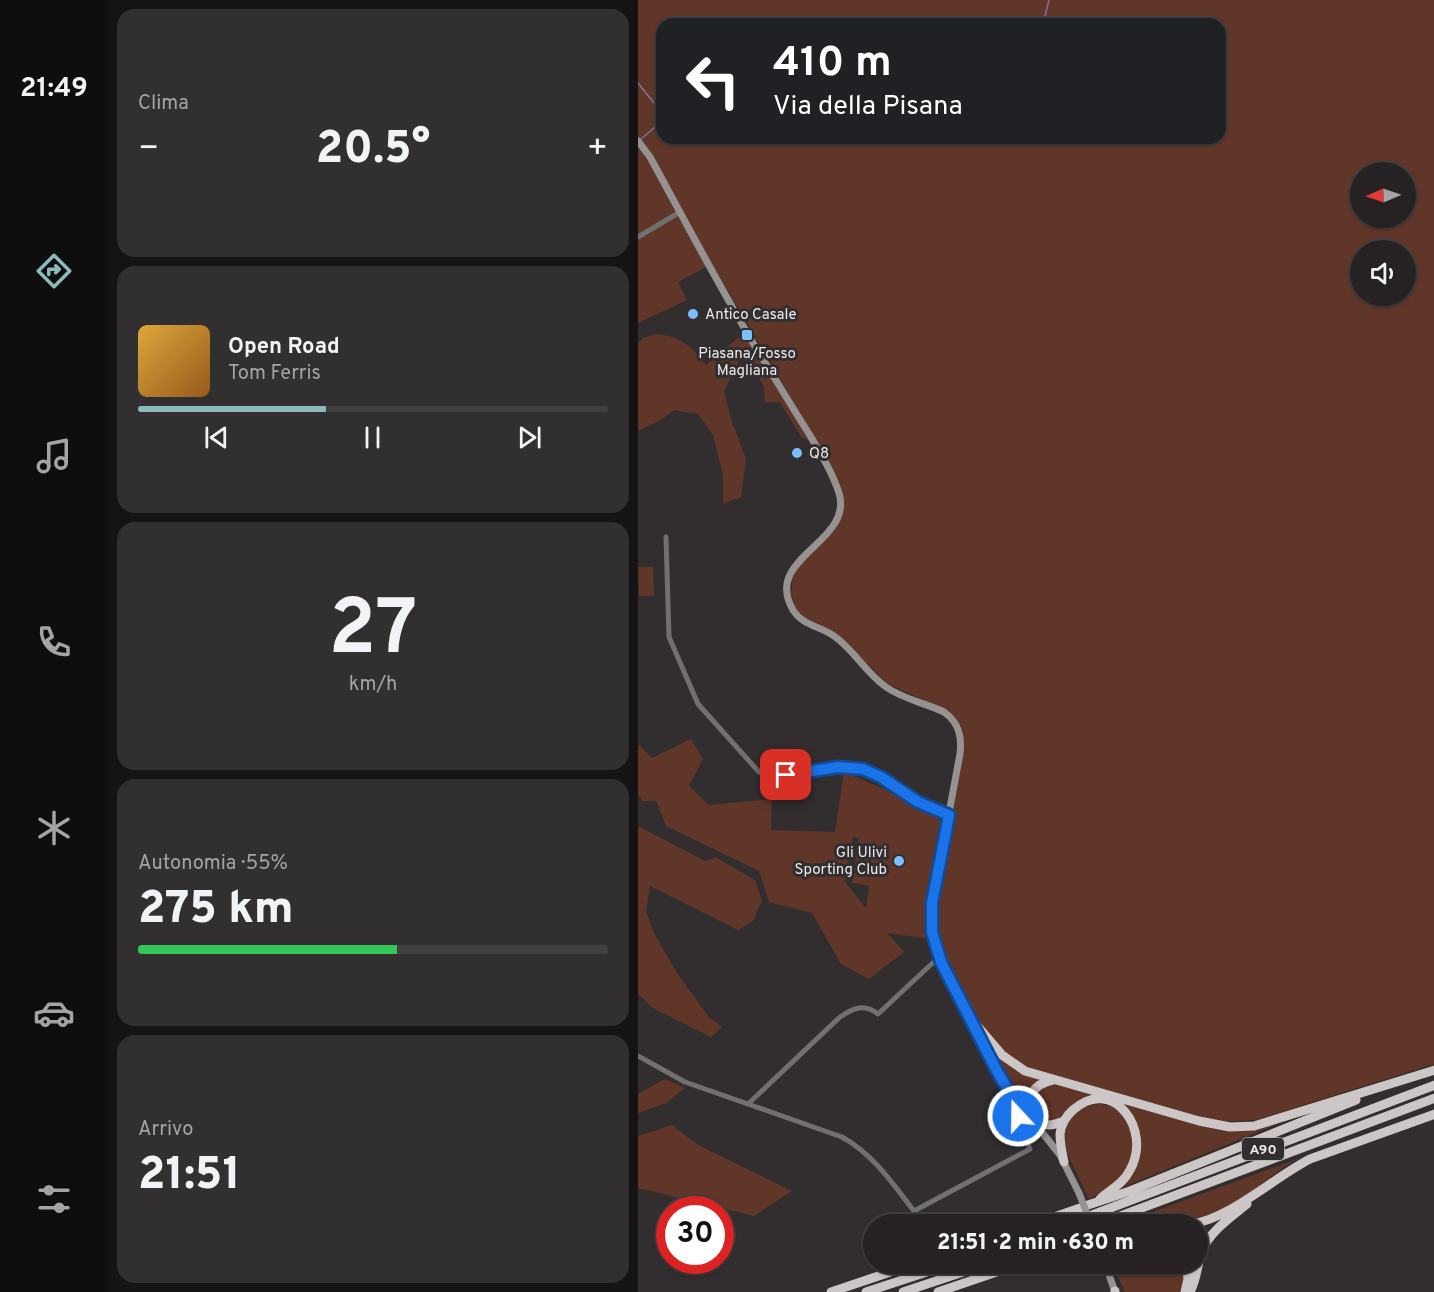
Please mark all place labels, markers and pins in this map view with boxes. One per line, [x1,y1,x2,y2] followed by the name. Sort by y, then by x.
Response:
[705,306,796,325] place label: Antico Casale
[686,307,700,321] marker: Antico Casale
[740,328,754,342] marker: Piasana/Fosso Magliana
[698,345,796,381] place label: Piasana/Fosso Magliana
[809,445,829,464] place label: Q8
[790,446,804,460] marker: Q8
[760,749,811,800] pin
[795,844,887,880] place label: Gli Ulivi Sporting Club
[892,854,906,868] marker: Gli Ulivi Sporting Club

